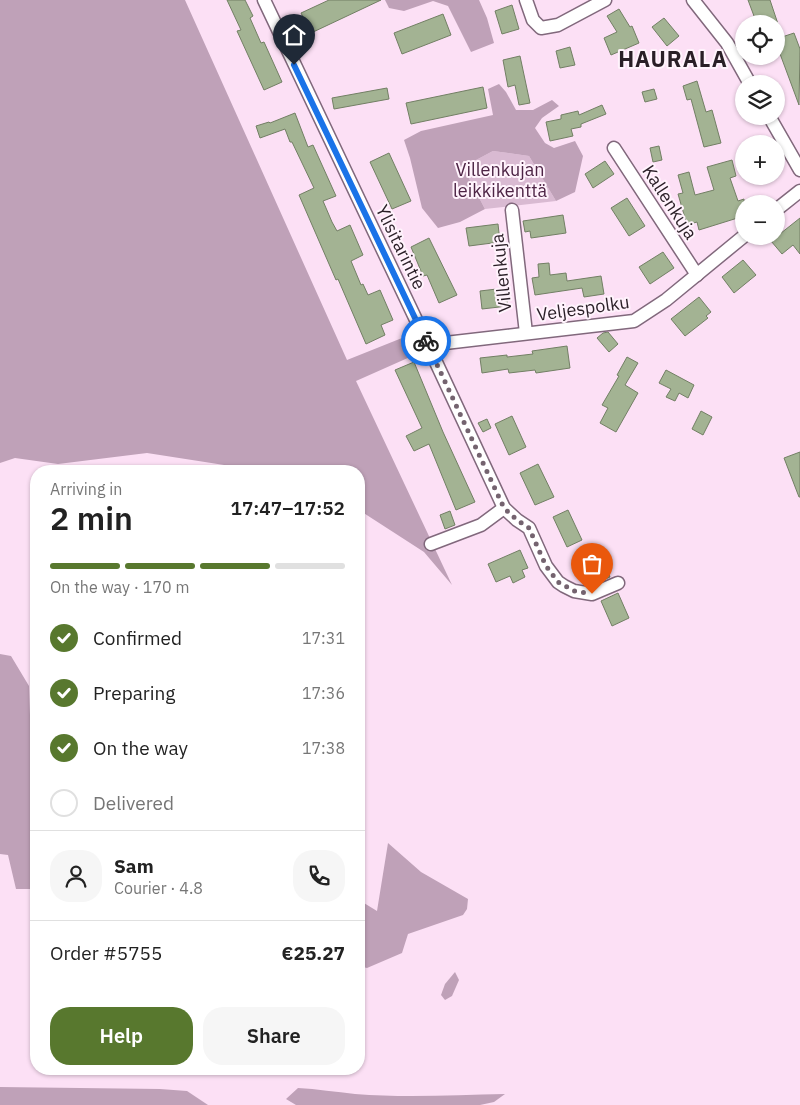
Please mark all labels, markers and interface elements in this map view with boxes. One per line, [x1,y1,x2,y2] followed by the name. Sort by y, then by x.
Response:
[273,14,315,65] pin
[735,15,785,245] map controls
[735,15,785,65] button: locate
[280,21,308,49] icon: home
[618,44,728,73] district label: HAURALA
[735,75,785,125] button: layers
[735,135,785,185] button: +
[453,158,547,202] park label: Villenkujan leikkikenttä
[637,160,703,244] street label: Kallenkuja
[735,195,785,245] button: −
[371,201,431,293] street label: Ylisitarintie
[485,232,517,313] street label: Villenkuja
[535,290,631,326] street label: Veljespolku
[401,316,451,366] courier
[412,327,440,355] icon: bike
[50,479,122,499] text: Arriving in
[231,496,345,520] text: 17:47–17:52
[50,497,133,539] text: 2 min
[571,543,613,594] pin
[578,550,606,578] icon: bag
[50,577,189,597] text: On the way · 170 m
[50,624,78,652] icon: check
[93,626,182,650] text: Confirmed
[302,628,345,648] text: 17:31
[50,679,78,707] icon: check
[93,681,175,705] text: Preparing
[302,683,345,703] text: 17:36
[50,734,78,762] icon: check
[93,736,188,760] text: On the way
[302,738,345,758] text: 17:38
[93,791,174,815] text: Delivered
[50,850,102,902] button: person
[293,850,345,902] button: phone
[114,854,154,878] text: Sam
[114,878,203,898] text: Courier · 4.8
[50,941,162,965] text: Order #5755
[282,941,345,965] text: €25.27
[50,1007,193,1065] button: Help
[203,1007,345,1065] button: Share

